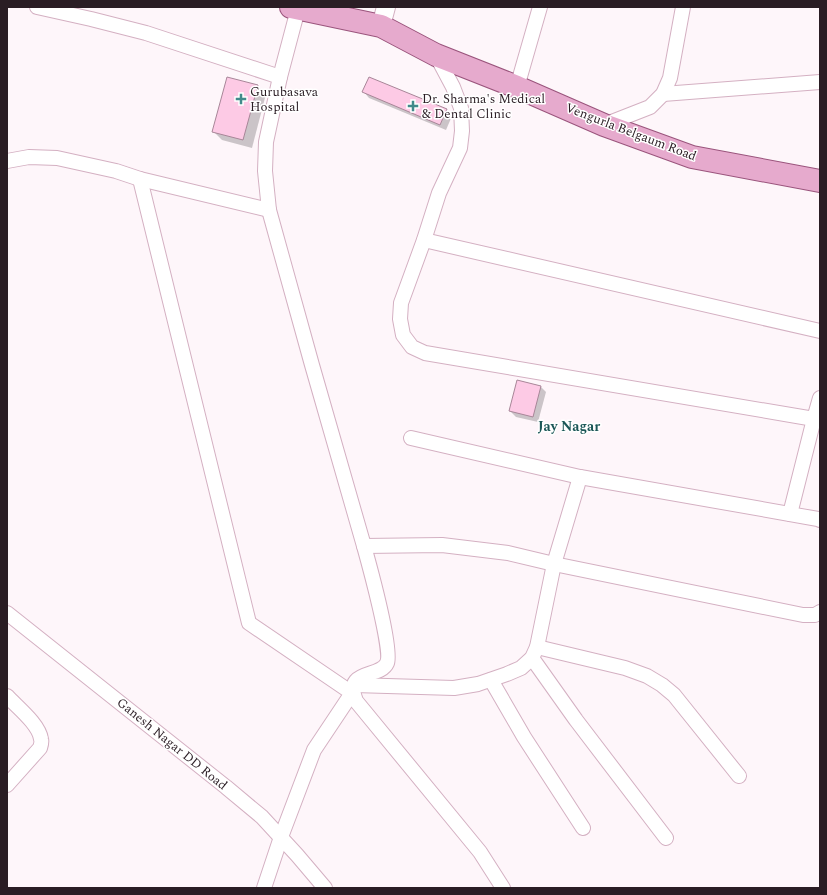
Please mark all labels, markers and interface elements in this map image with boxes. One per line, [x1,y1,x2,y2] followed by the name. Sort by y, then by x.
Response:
[250,82,319,117] place label: Gurubasava Hospital
[422,89,545,124] place label: Dr. Sharma's Medical & Dental Clinic
[235,93,247,105] marker: Gurubasava Hospital
[563,98,699,166] street label: Vengurla Belgaum Road
[407,100,419,112] marker: Dr. Sharma's Medical & Dental Clinic
[538,416,600,437] district label: Jay Nagar
[112,693,232,795] street label: Ganesh Nagar DD Road

